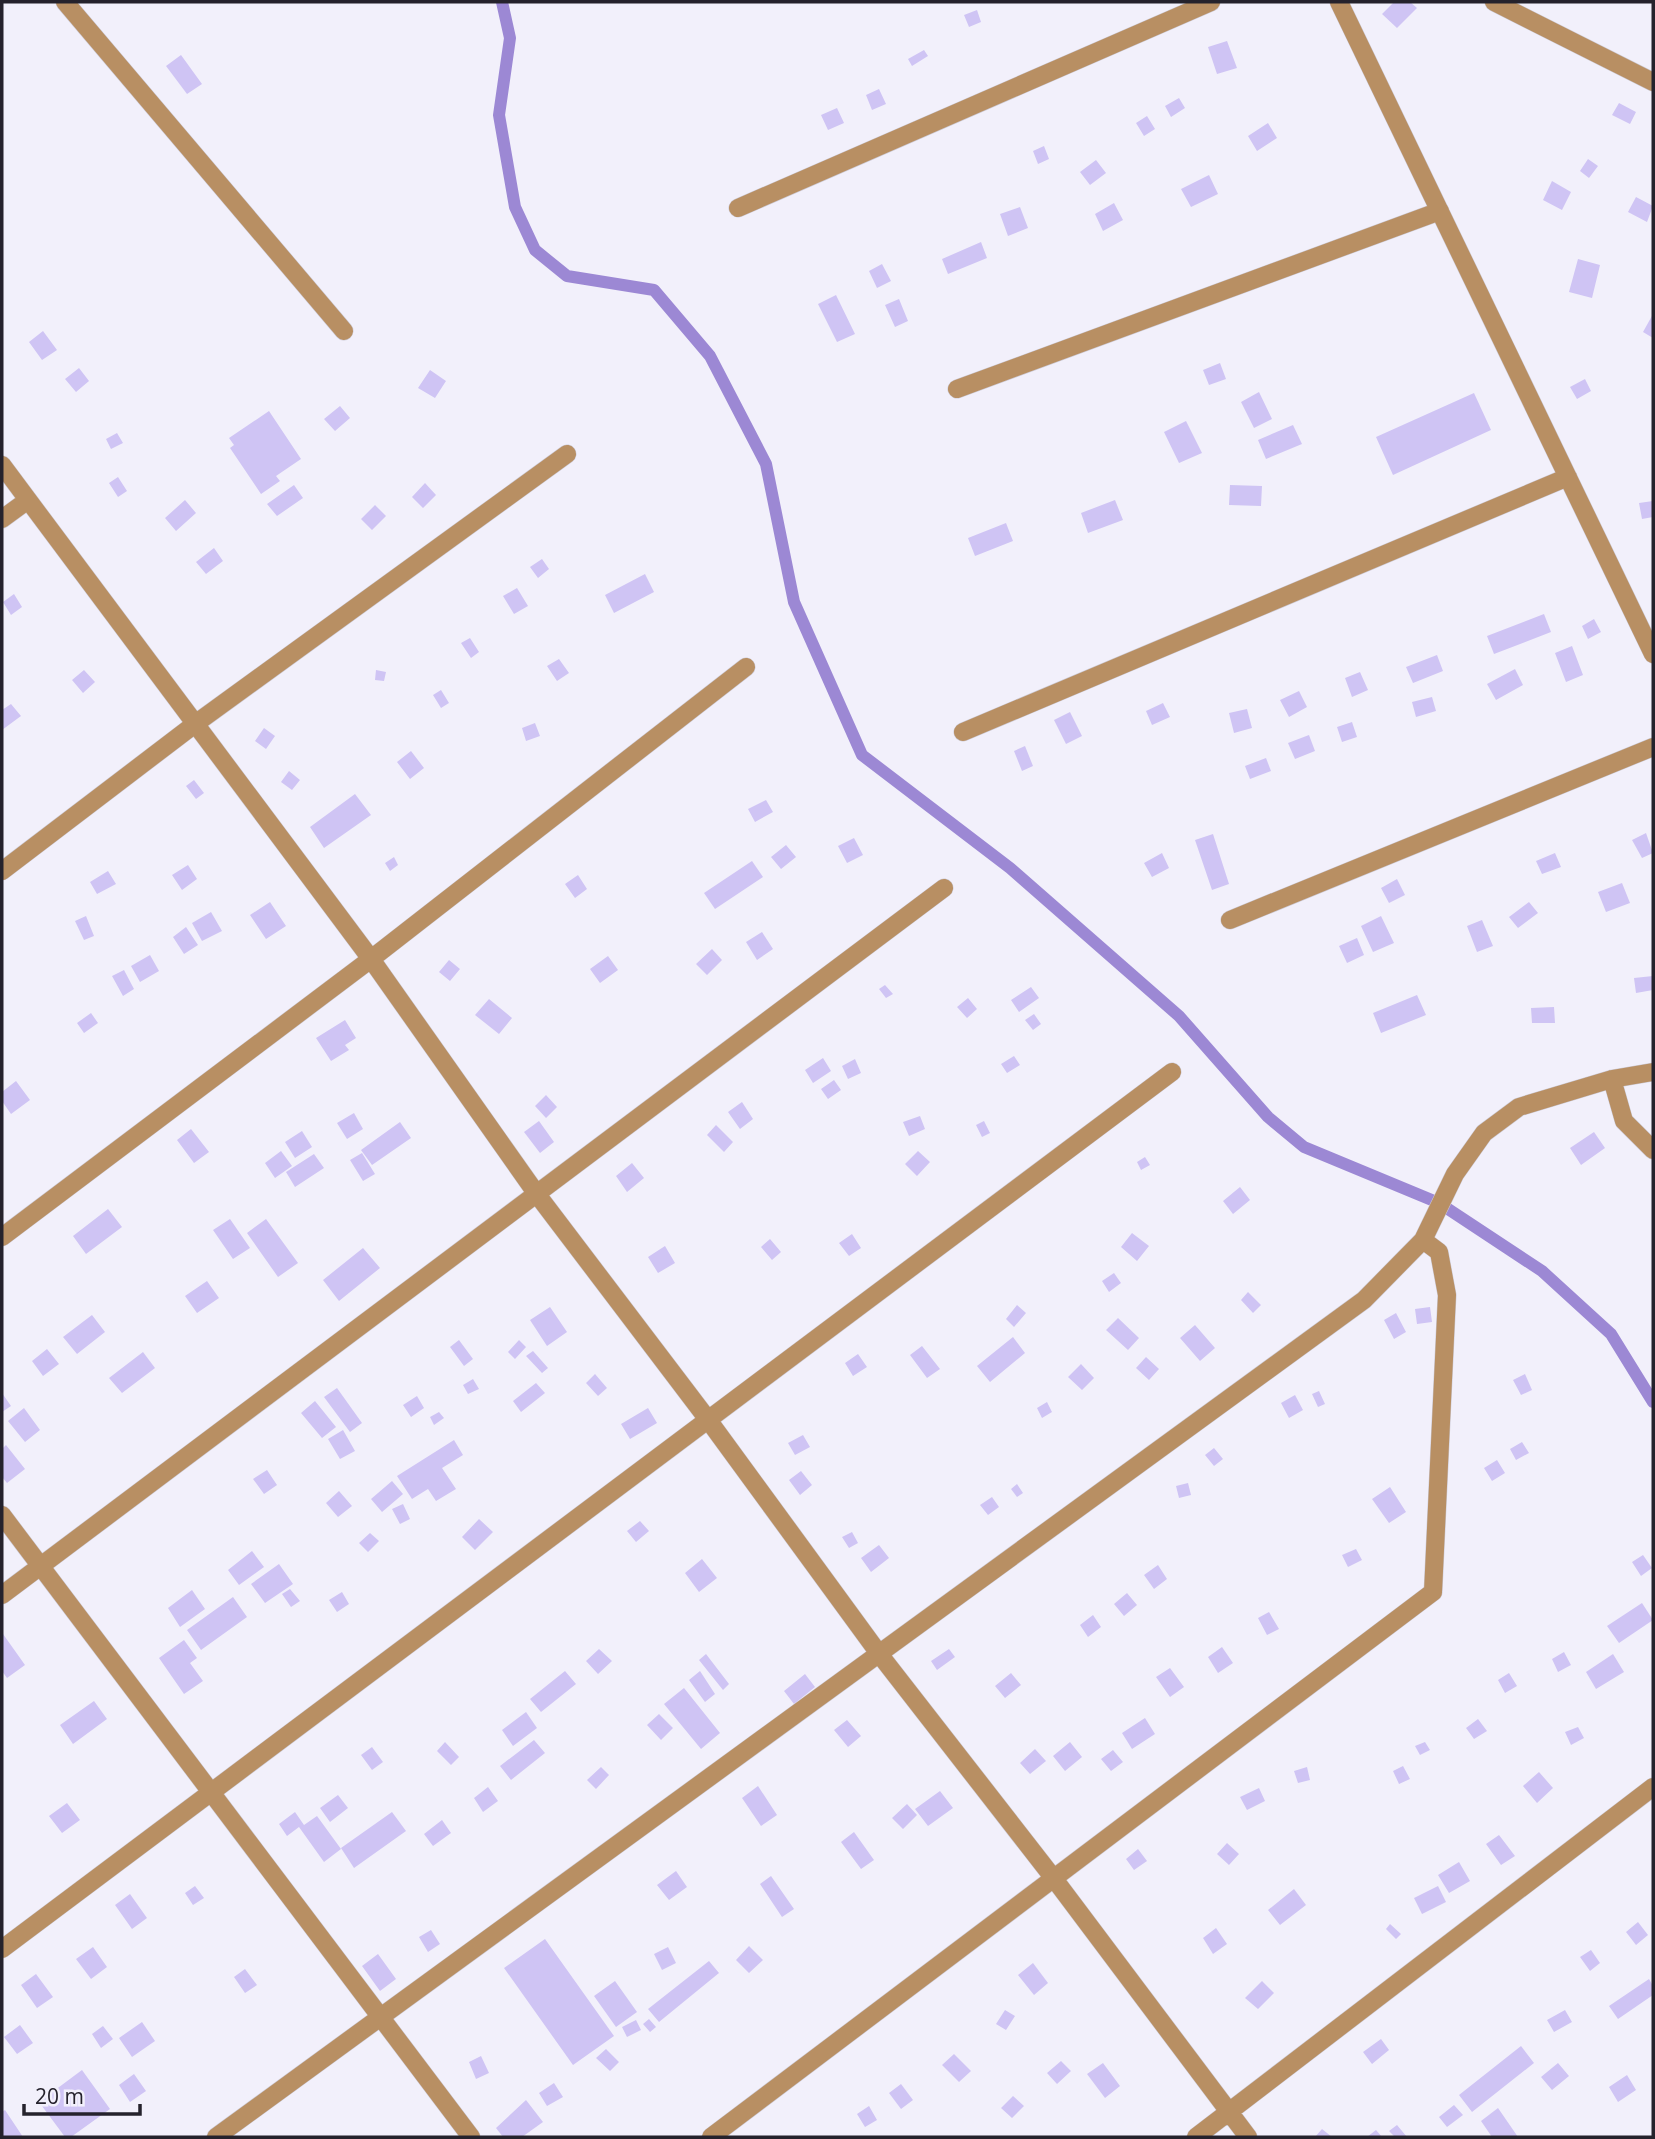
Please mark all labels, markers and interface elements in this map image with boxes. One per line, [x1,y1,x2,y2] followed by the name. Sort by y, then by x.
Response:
[24,2072,140,2116] scale bar
[35,2082,84,2110] text: 20 m

